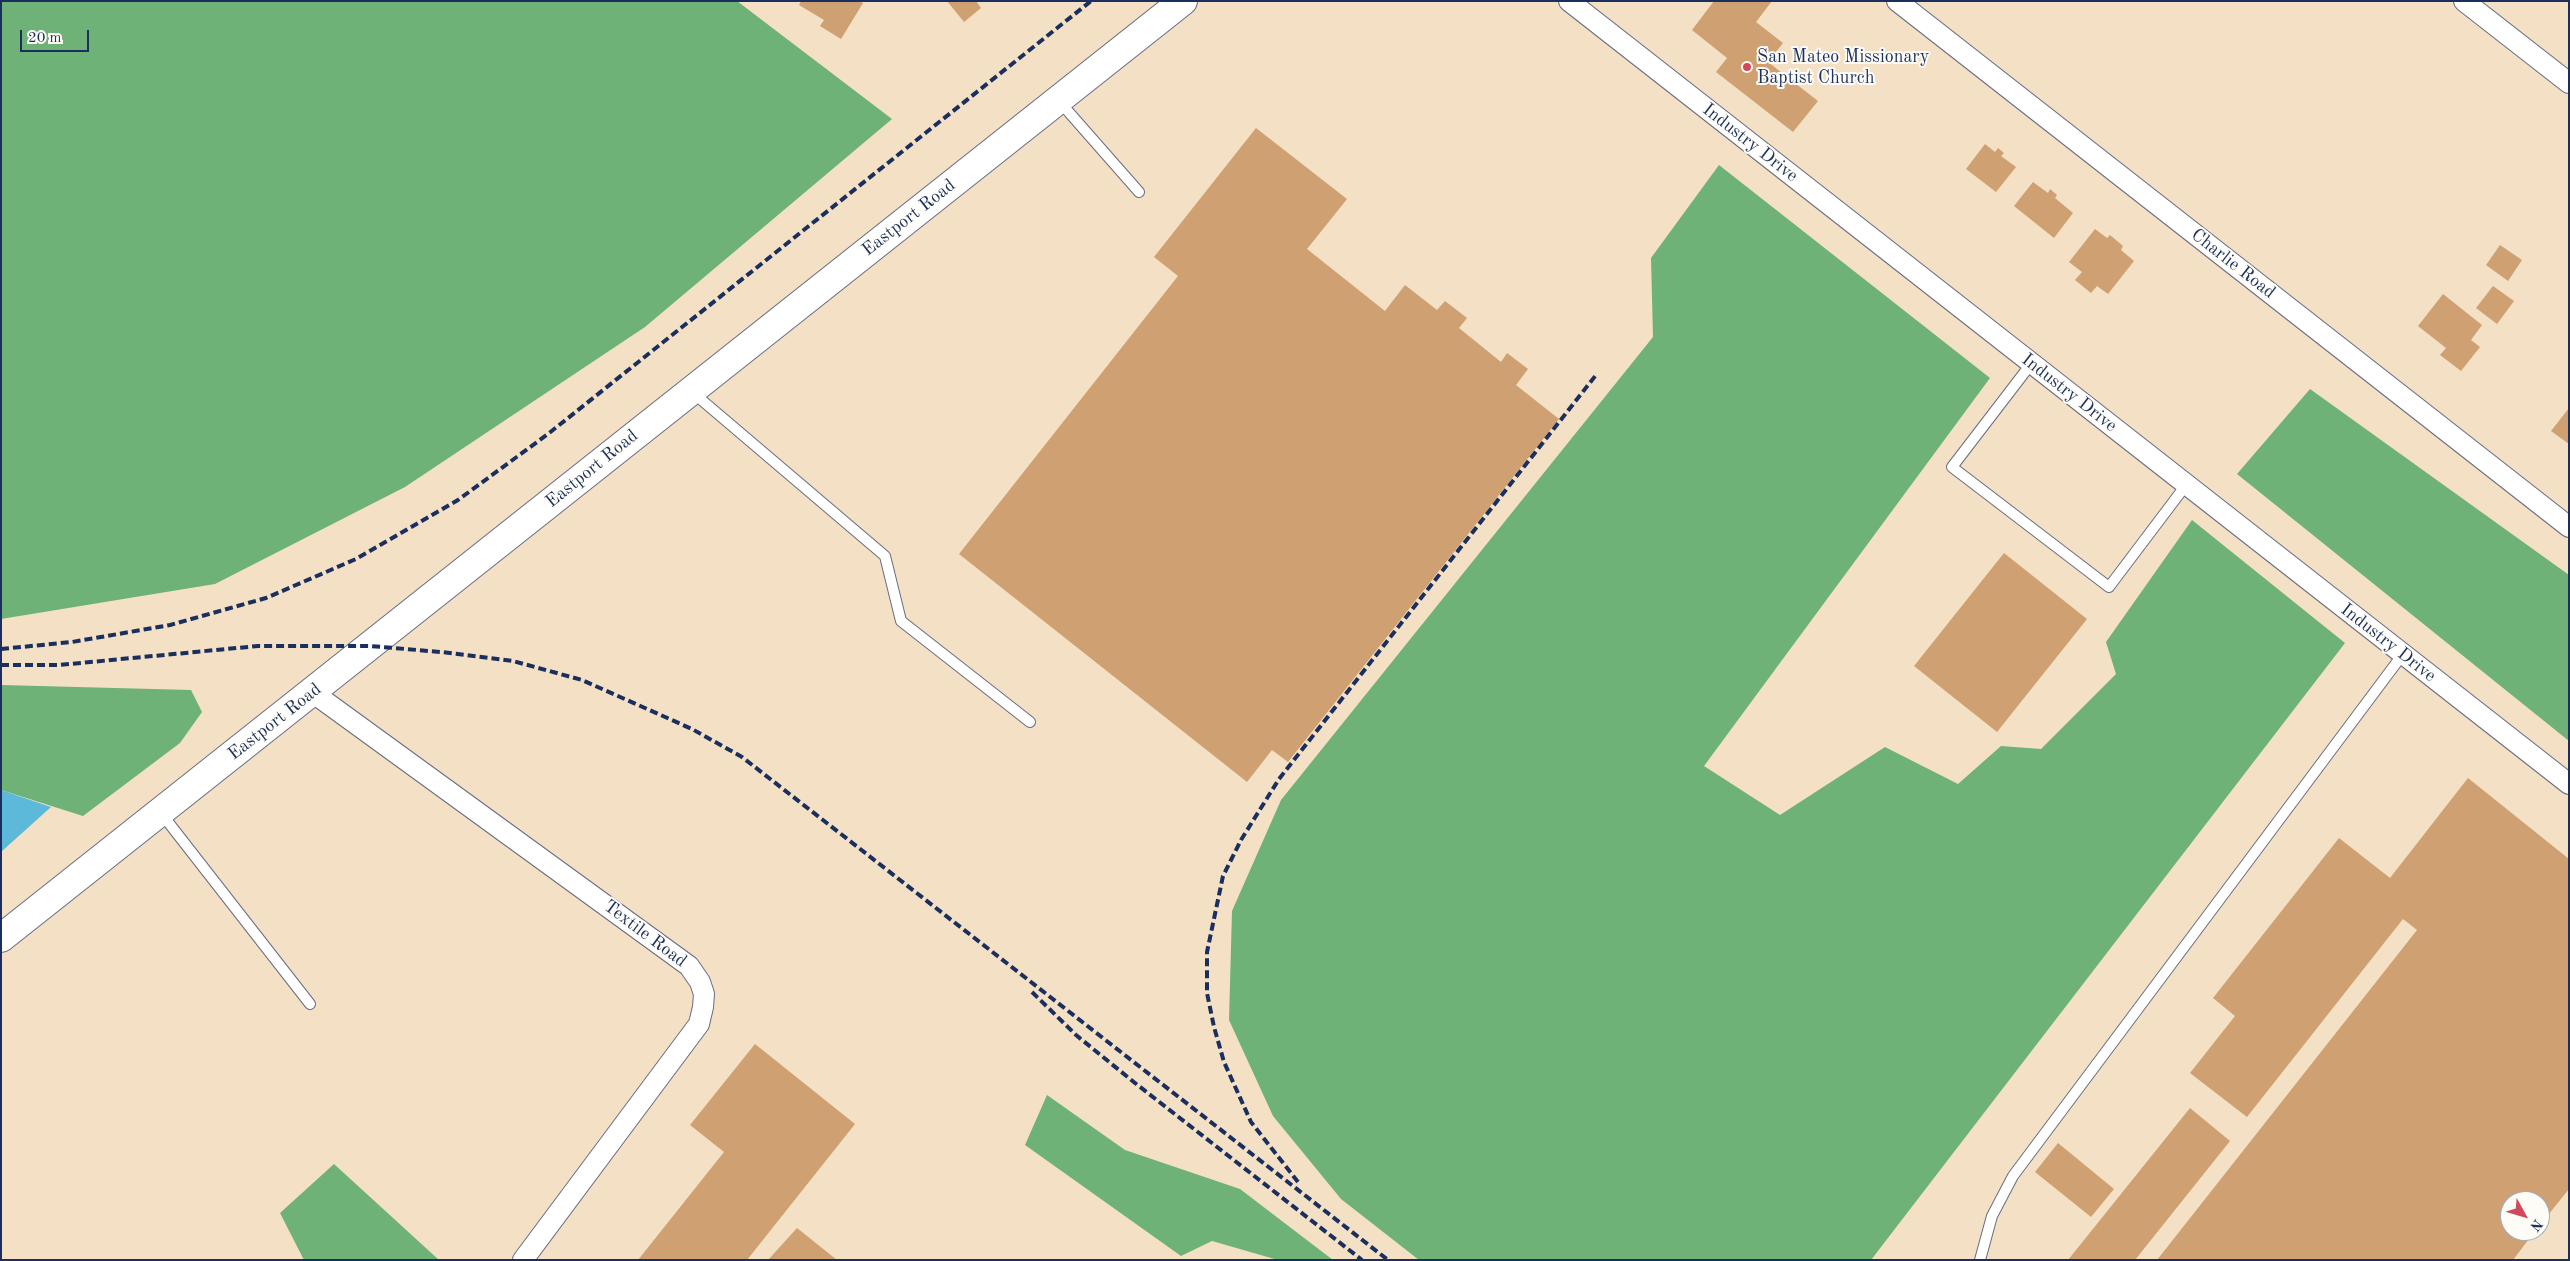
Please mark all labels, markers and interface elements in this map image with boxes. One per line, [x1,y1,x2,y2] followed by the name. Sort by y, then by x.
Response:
[22,20,91,52] scale bar
[28,31,62,46] text: 20 m
[1757,46,1929,88] place label: San Mateo Missionary Baptist Church
[1741,61,1753,73] marker: San Mateo Missionary Baptist Church
[1698,99,1802,187] street label: Industry Drive
[858,175,960,261] street label: Eastport Road
[2186,224,2280,304] street label: Charlie Road
[2017,349,2121,437] street label: Industry Drive
[541,425,643,513] street label: Eastport Road
[2336,599,2440,687] street label: Industry Drive
[224,679,326,765] street label: Eastport Road
[599,896,691,972] street label: Textile Road
[2500,1191,2550,1241] north arrow
[2527,1216,2545,1233] text: N

